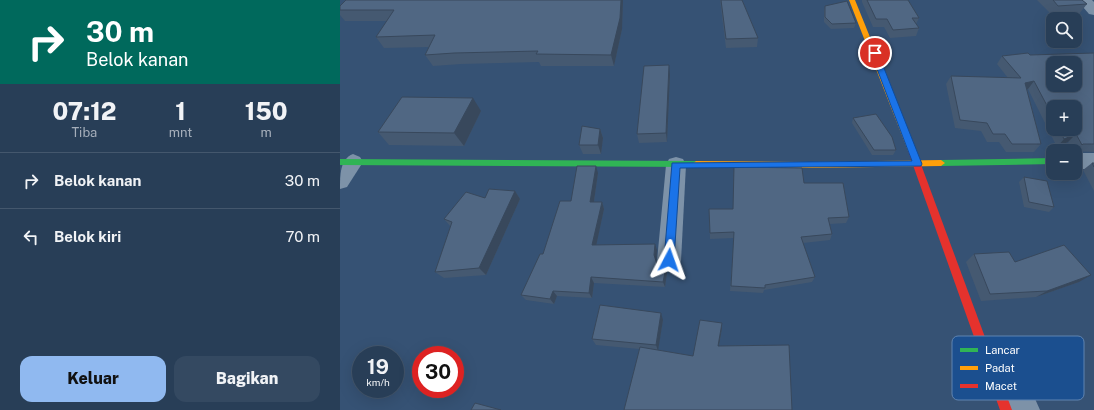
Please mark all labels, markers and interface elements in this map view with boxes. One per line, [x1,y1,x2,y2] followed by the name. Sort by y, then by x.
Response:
[1046,12,1082,180] map controls
[1046,12,1082,48] button: search
[86,15,154,48] text: 30 m
[20,16,72,68] icon: right
[858,36,892,70] pin
[864,42,886,64] icon: arrive
[86,49,189,70] text: Belok kanan
[1046,56,1082,92] button: layers
[52,97,116,125] text: 07:12
[175,97,186,125] text: 1
[245,97,288,125] text: 150
[1046,100,1082,136] button: +
[71,125,97,140] text: Tiba
[169,125,192,140] text: mnt
[260,125,272,140] text: m
[1046,144,1082,180] button: −
[20,170,42,192] icon: right
[54,172,141,189] text: Belok kanan
[285,172,320,189] text: 30 m
[20,226,42,248] icon: left
[54,228,121,245] text: Belok kiri
[285,228,320,245] text: 70 m
[648,239,690,281] position arrow
[952,336,1084,400] legend
[985,344,1020,356] text: Lancar
[412,346,464,398] speed limit sign: 30
[367,355,389,379] text: 19
[20,356,166,402] button: Keluar
[174,356,320,402] button: Bagikan
[985,362,1015,374] text: Padat
[366,376,390,388] text: km/h
[985,380,1017,392] text: Macet

